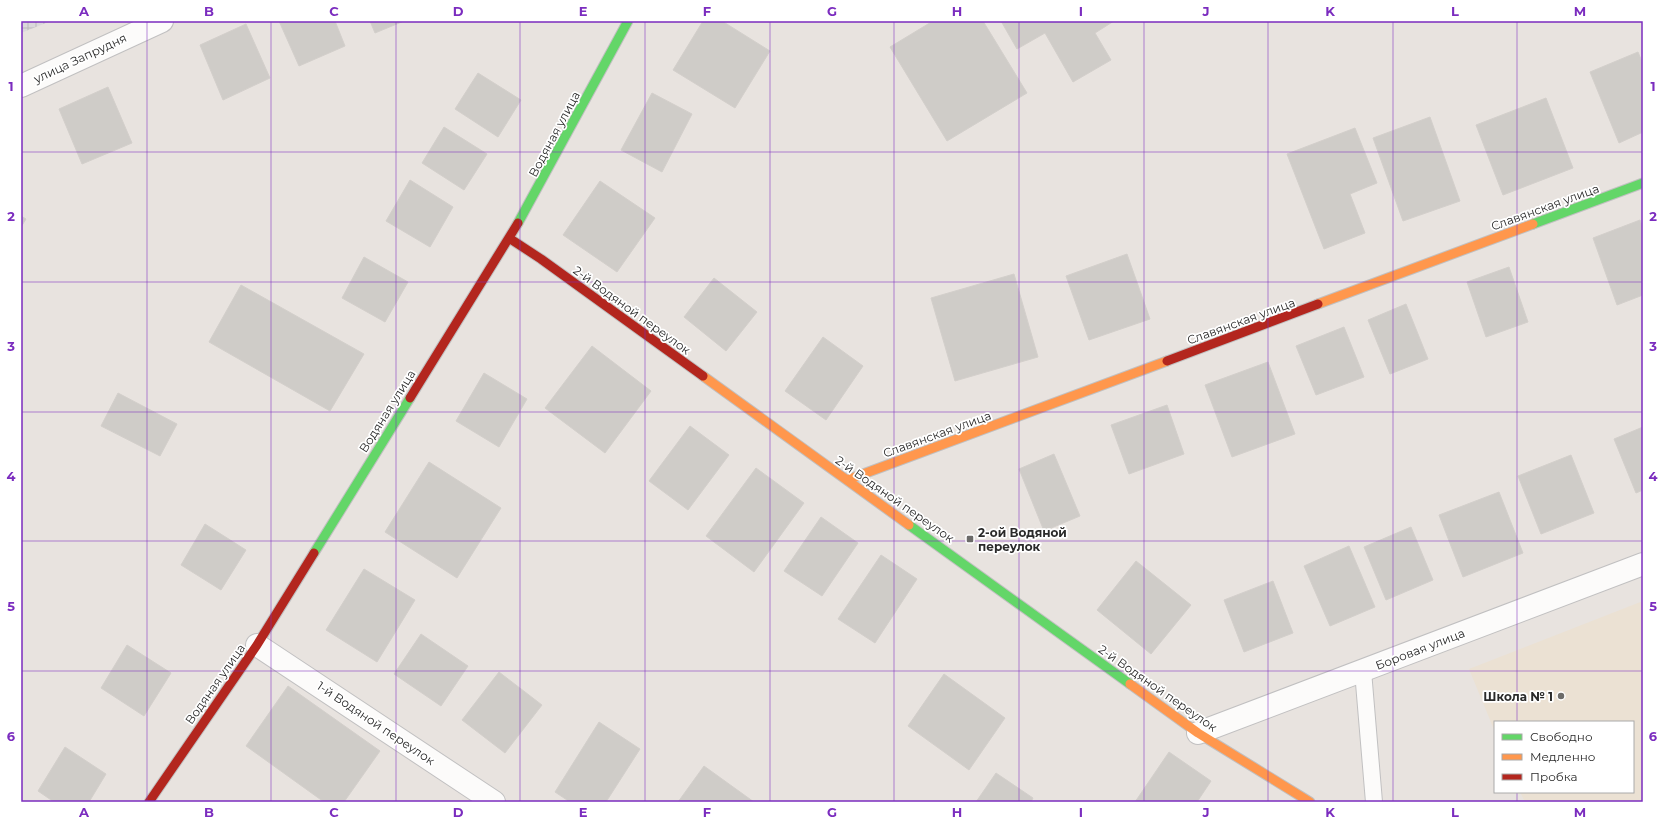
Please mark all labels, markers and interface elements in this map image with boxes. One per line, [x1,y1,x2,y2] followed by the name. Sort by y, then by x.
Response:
[78,3,90,19] text: A
[204,3,214,19] text: B
[329,3,339,19] text: C
[453,3,464,19] text: D
[579,3,588,19] text: E
[703,3,711,19] text: F
[827,3,837,19] text: G
[952,3,962,19] text: H
[1079,3,1083,19] text: I
[1201,3,1210,19] text: J
[1325,3,1335,19] text: K
[1451,3,1459,19] text: L
[1574,3,1586,19] text: M
[30,30,129,87] street label: улица Запрудня
[8,78,14,94] text: 1
[1650,78,1656,94] text: 1
[525,89,583,179] street label: Водяная улица
[1489,180,1601,234] street label: Славянская улица
[7,208,15,224] text: 2
[1649,208,1657,224] text: 2
[570,262,694,358] street label: 2-й Водяной переулок
[1185,294,1297,348] street label: Славянская улица
[6,338,15,354] text: 3
[1648,338,1657,354] text: 3
[356,367,418,455] street label: Водяная улица
[881,407,993,461] street label: Славянская улица
[833,452,957,546] street label: 2-й Водяной переулок
[7,468,16,484] text: 4
[1649,468,1658,484] text: 4
[978,525,1067,554] place label: 2-ой Водяной переулок
[965,534,975,544] marker: 2-ой Водяной переулок
[7,598,15,614] text: 5
[1649,598,1657,614] text: 5
[1373,625,1467,673] street label: Боровая улица
[182,641,248,727] street label: Водяная улица
[1096,641,1220,735] street label: 2-й Водяной переулок
[314,678,438,768] street label: 1-й Водяной переулок
[1483,689,1553,704] place label: Школа № 1
[1556,691,1566,701] marker: Школа № 1
[1494,721,1634,793] legend
[7,728,16,744] text: 6
[1649,728,1658,744] text: 6
[1530,729,1593,744] text: Свободно
[1530,749,1596,764] text: Медленно
[1530,769,1578,784] text: Пробка
[78,804,90,820] text: A
[204,804,214,820] text: B
[329,804,339,820] text: C
[453,804,464,820] text: D
[579,804,588,820] text: E
[703,804,711,820] text: F
[827,804,837,820] text: G
[952,804,962,820] text: H
[1079,804,1083,820] text: I
[1201,804,1210,820] text: J
[1325,804,1335,820] text: K
[1451,804,1459,820] text: L
[1574,804,1586,820] text: M

